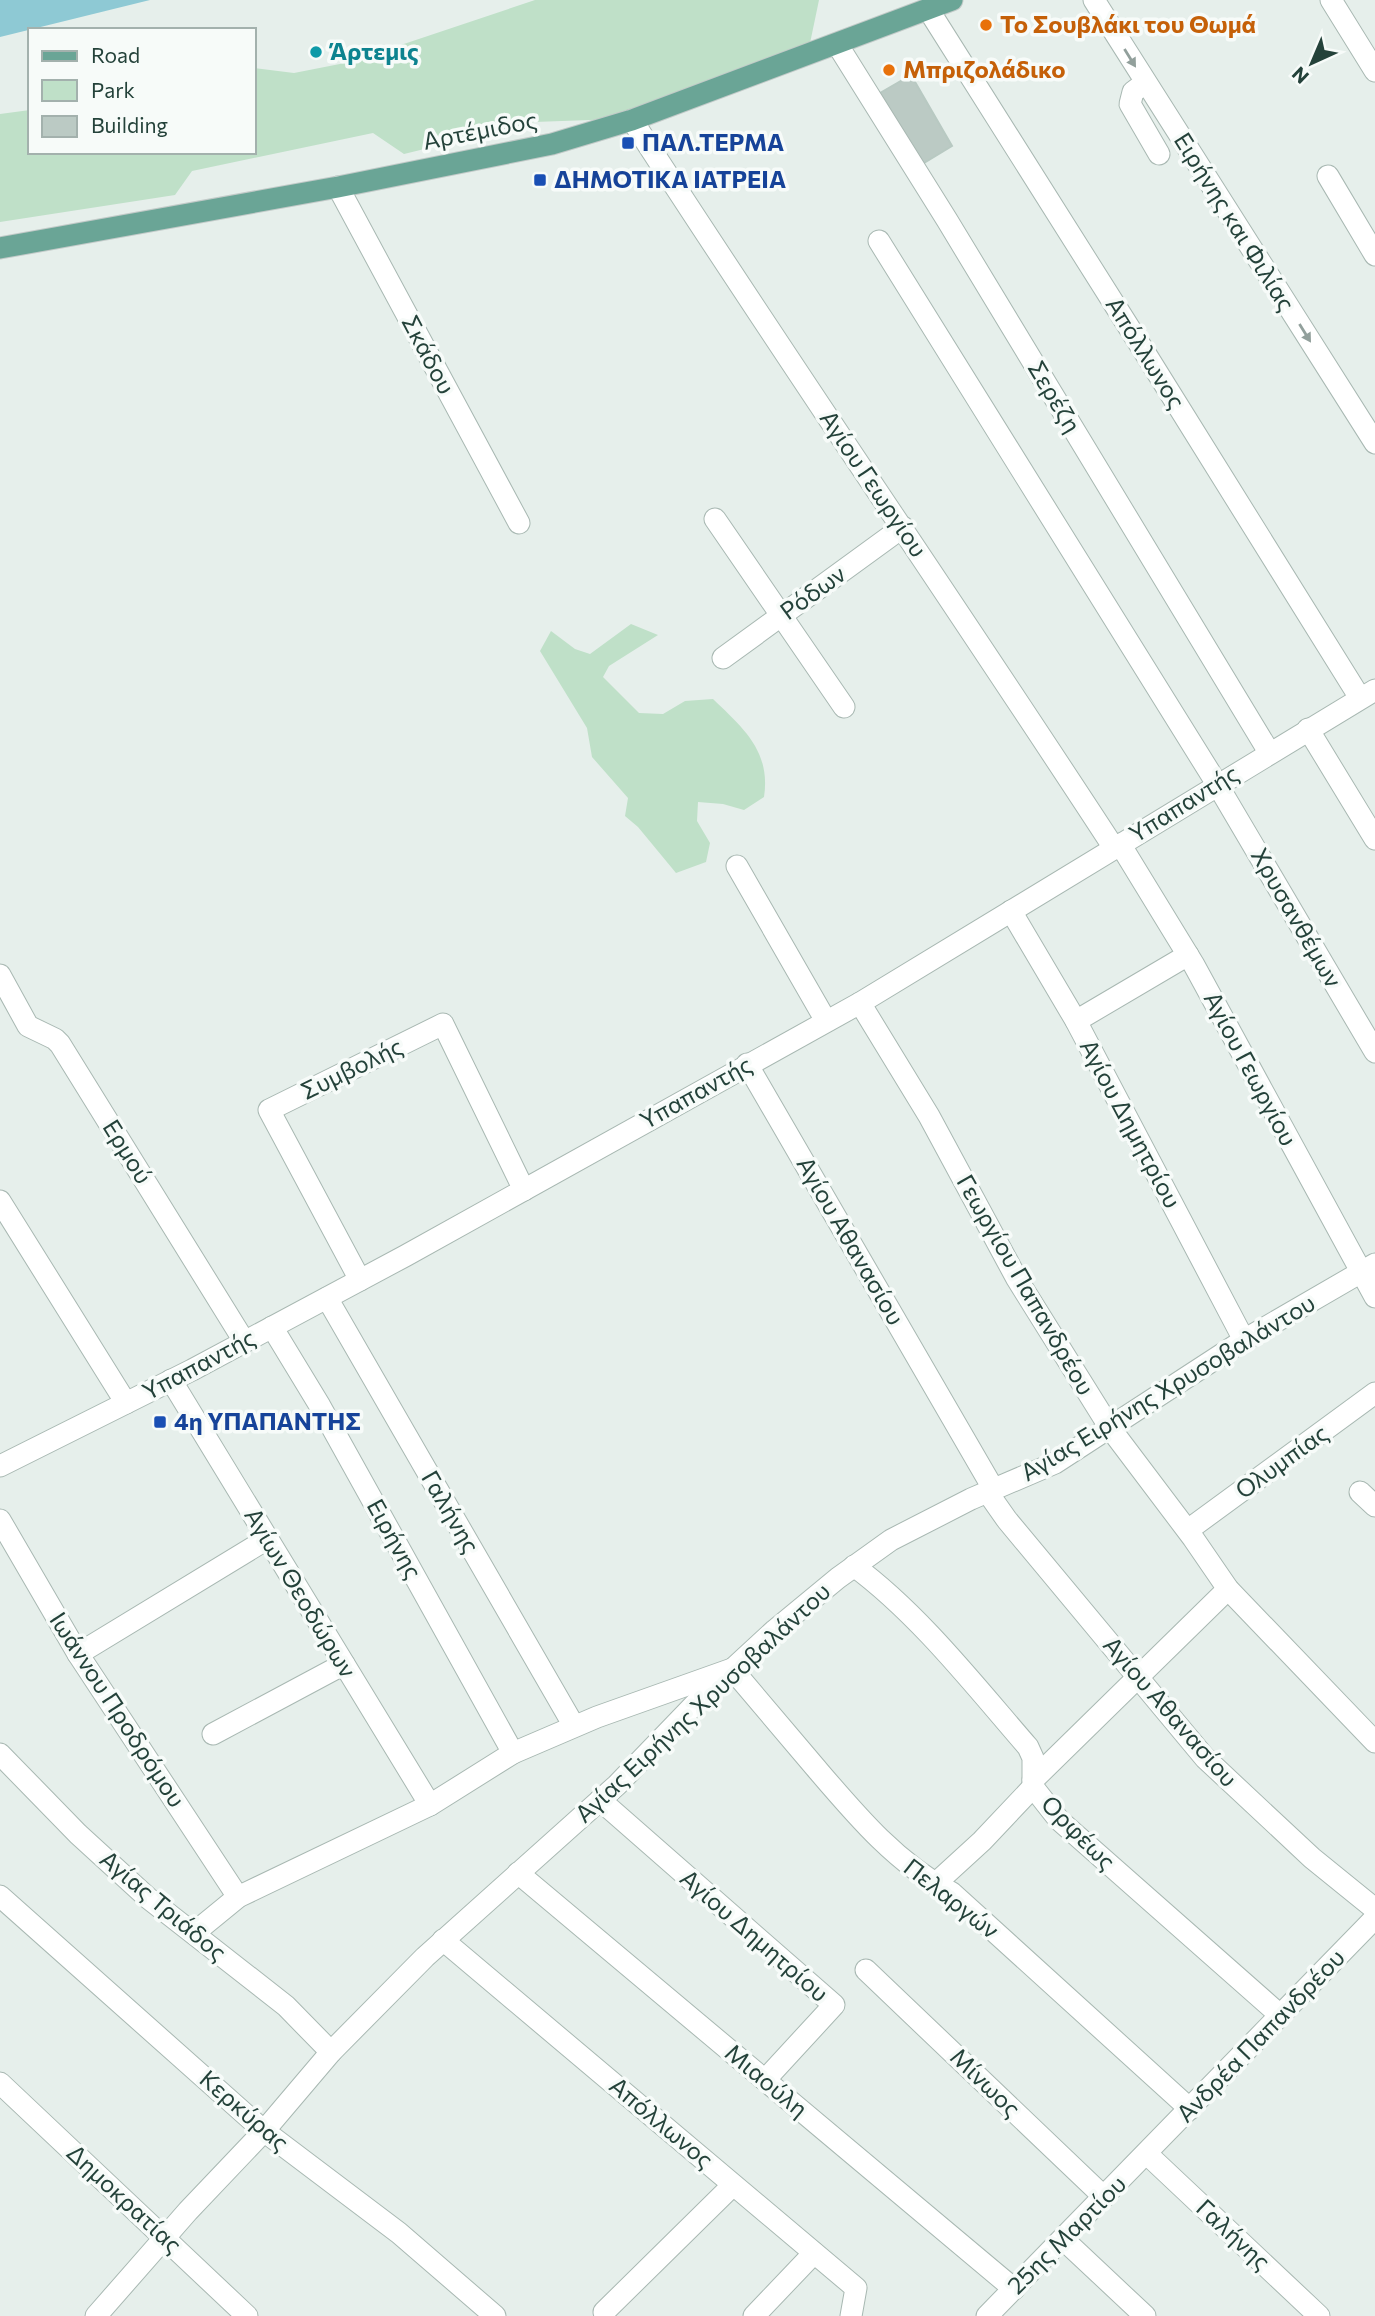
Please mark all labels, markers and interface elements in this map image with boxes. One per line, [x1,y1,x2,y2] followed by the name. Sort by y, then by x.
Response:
[1000,9,1256,38] place label: Το Σουβλάκι του Θωμά
[978,17,994,33] marker: Το Σουβλάκι του Θωμά
[28,28,256,154] legend
[1277,28,1347,98] north arrow
[328,36,419,65] place label: Άρτεμις
[91,42,140,67] text: Road
[308,44,324,60] marker: Άρτεμις
[1124,48,1137,68] one-way arrow
[903,54,1066,83] place label: Μπριζολάδικο
[881,62,897,78] marker: Μπριζολάδικο
[1287,62,1313,89] text: N
[91,77,135,102] text: Park
[420,104,539,155] street label: Αρτέμιδος
[91,112,168,137] text: Building
[642,127,784,156] place label: ΠΑΛ.ΤΕΡΜΑ
[1169,127,1302,316] street label: Ειρήνης και Φιλίας
[620,135,636,151] marker: ΠΑΛ.ΤΕΡΜΑ
[554,164,786,193] place label: ΔΗΜΟΤΙΚΑ ΙΑΤΡΕΙΑ
[532,172,548,188] marker: ΔΗΜΟΤΙΚΑ ΙΑΤΡΕΙΑ
[1100,291,1192,413] street label: Απόλλωνος
[397,310,462,399] street label: Σκάδου
[1298,323,1311,342] one-way arrow
[1023,355,1088,437] street label: Σερέζη
[815,404,934,562] street label: Αγίου Γεωργίου
[774,558,850,625] street label: Ρόδων
[1123,758,1243,848] street label: Υπαπαντής
[1246,842,1349,992] street label: Χρυσανθέμων
[1199,986,1304,1150] street label: Αγίου Γεωργίου
[296,1031,407,1105] street label: Συμβολής
[1075,1034,1188,1213] street label: Αγίου Δημητρίου
[634,1049,756,1134] street label: Υπαπαντής
[97,1114,159,1189] street label: Ερμού
[791,1151,911,1330] street label: Αγίου Αθανασίου
[951,1169,1101,1400] street label: Γεωργίου Παπανδρέου
[1015,1287,1320,1486] street label: Αγίας Ειρήνης Χρυσοβαλάντου
[137,1322,260,1405] street label: Υπαπαντής
[174,1406,361,1435] place label: 4η ΥΠΑΠΑΝΤΗΣ
[152,1414,168,1430] marker: 4η ΥΠΑΠΑΝΤΗΣ
[1229,1417,1333,1504] street label: Ολυμπίας
[416,1465,486,1558] street label: Γαλήνης
[362,1493,429,1583] street label: Ειρήνης
[239,1502,363,1682] street label: Αγίων Θεοδώρων
[568,1576,836,1828] street label: Αγίας Ειρήνης Χρυσοβαλάντου
[44,1606,192,1812] street label: Ιωάννου Προδρόμου
[1098,1630,1244,1792] street label: Αγίου Αθανασίου
[1036,1789,1122,1875] street label: Ορφέως
[95,1844,233,1966] street label: Αγίας Τριάδος
[899,1852,1005,1944] street label: Πελαργών
[675,1863,835,2007] street label: Αγίου Δημητρίου
[1170,1942,1350,2128] street label: Ανδρέα Παπανδρέου
[720,2037,814,2123] street label: Μιαούλη
[945,2042,1027,2122] street label: Μίνωος
[195,2063,295,2156] street label: Κερκύρας
[604,2070,720,2174] street label: Απόλλωνος
[62,2137,188,2258] street label: Δημοκρατίας
[1001,2169,1131,2299] street label: 25ης Μαρτίου
[1191,2192,1277,2275] street label: Γαλήνης

